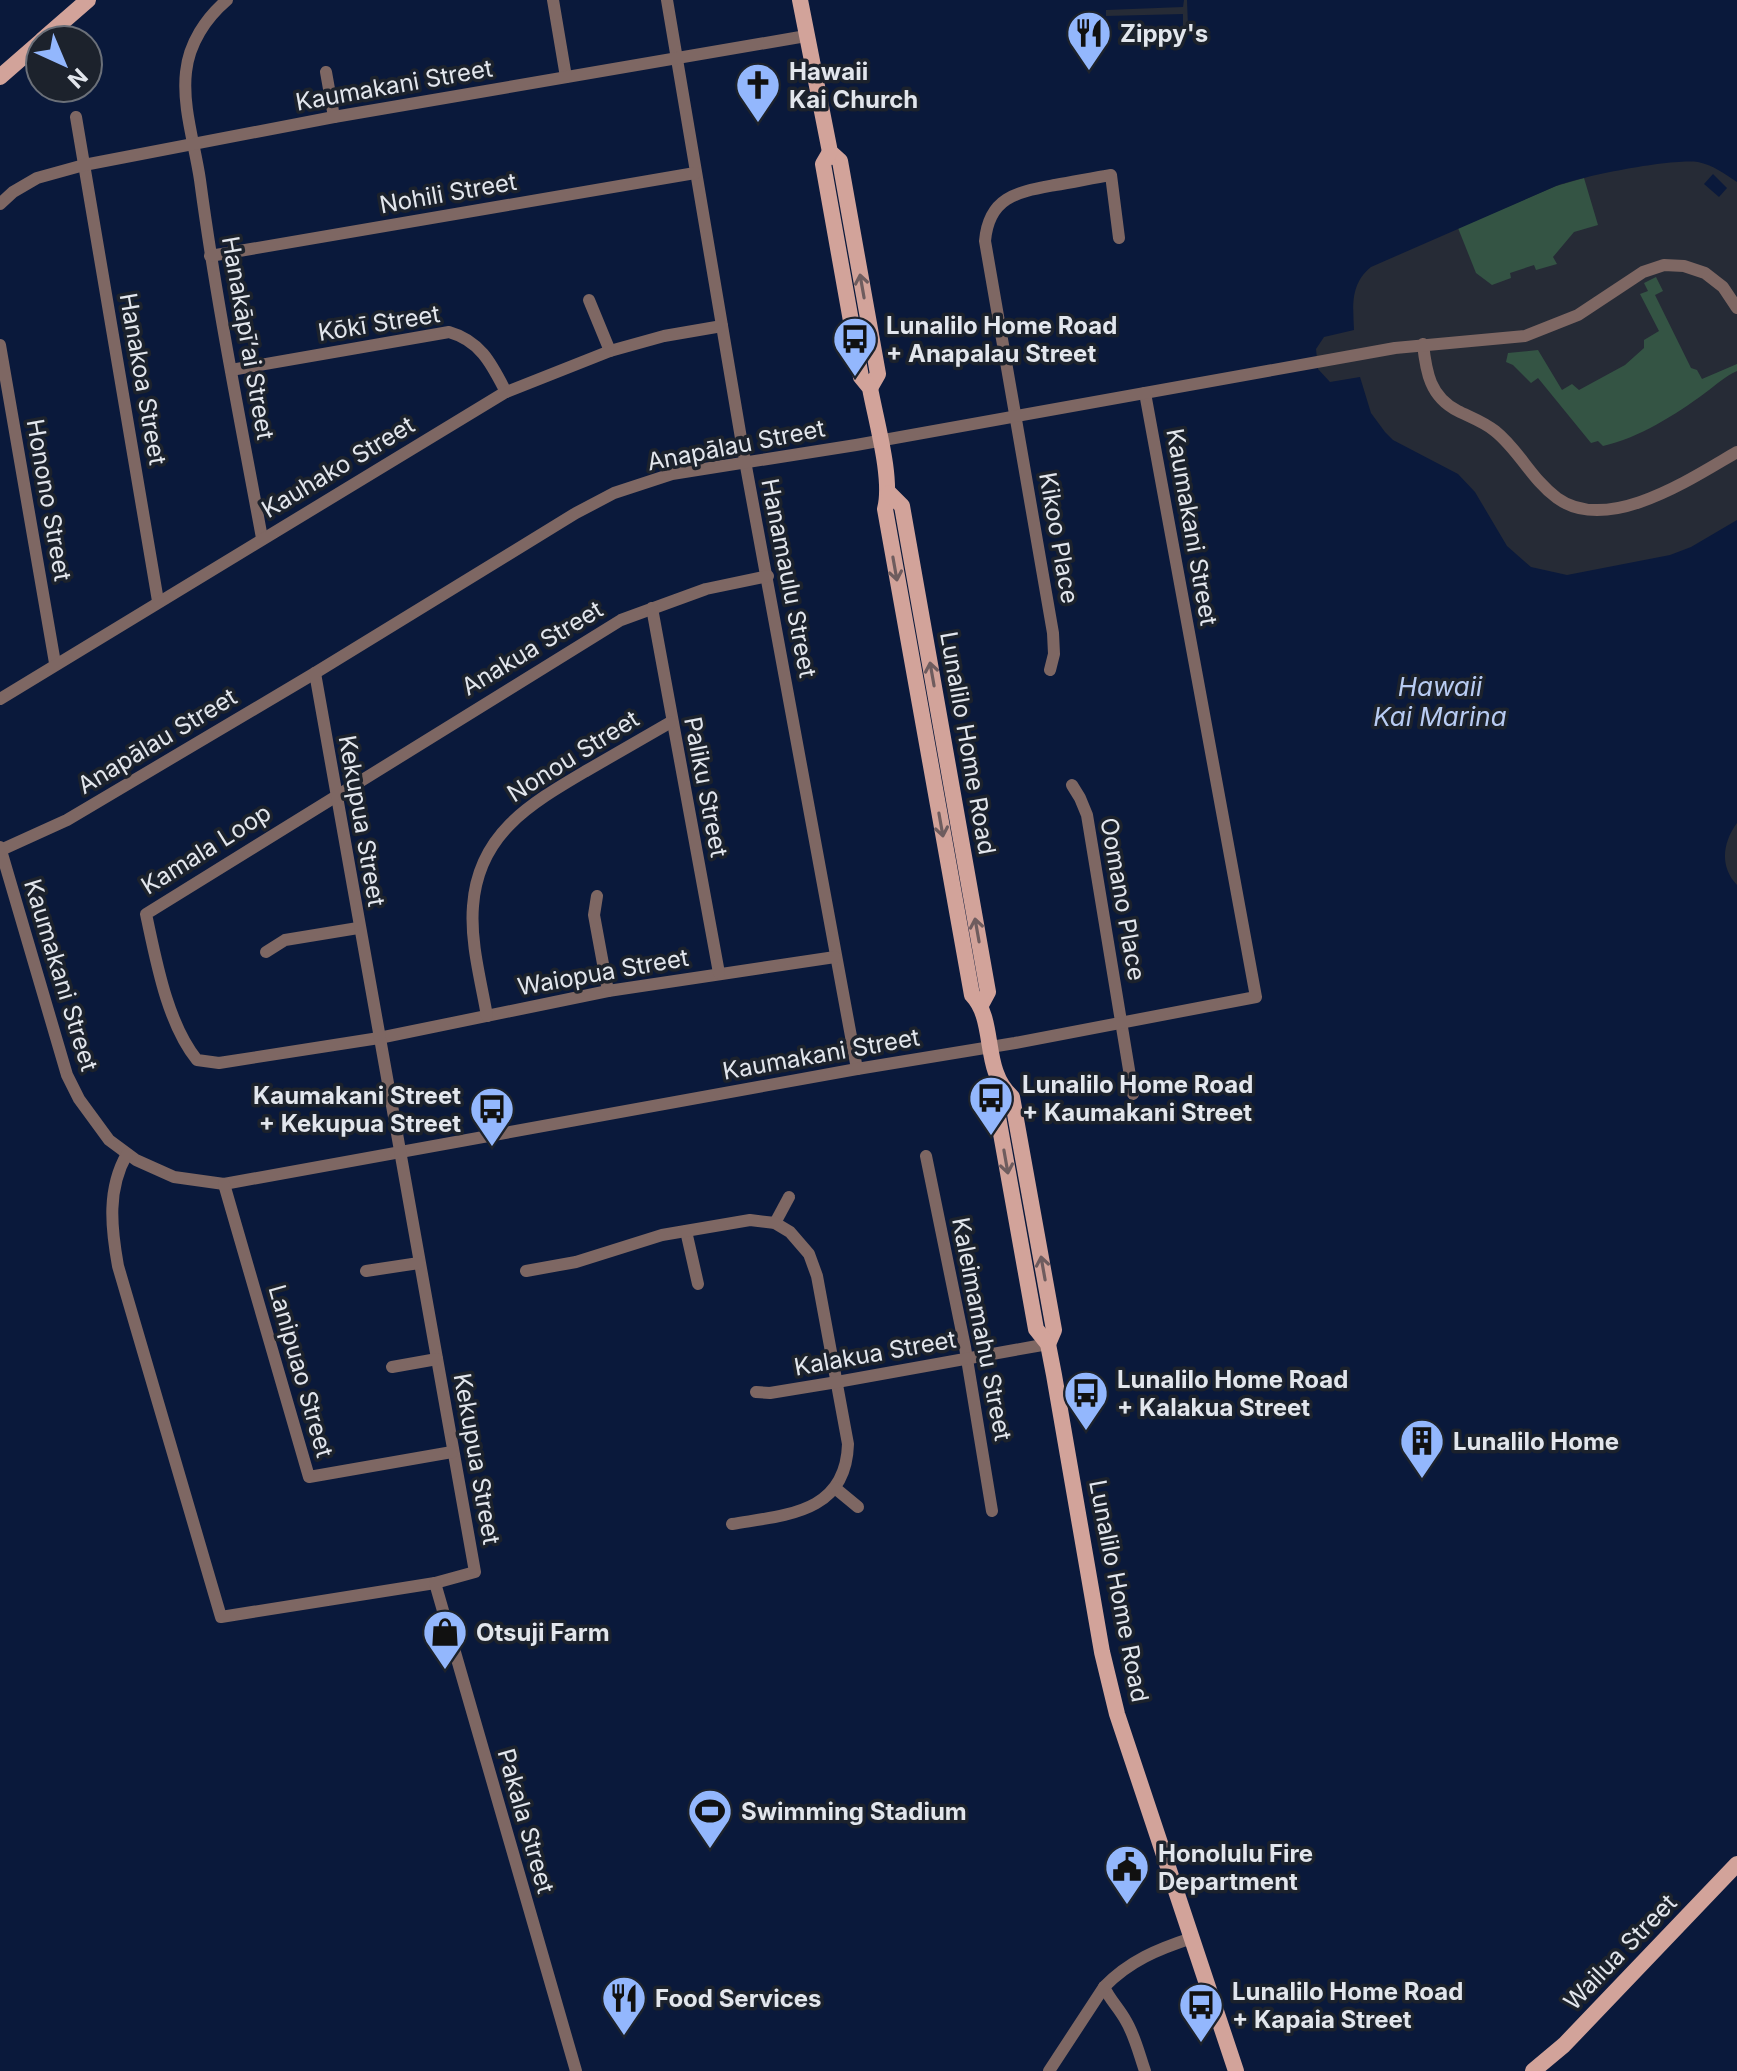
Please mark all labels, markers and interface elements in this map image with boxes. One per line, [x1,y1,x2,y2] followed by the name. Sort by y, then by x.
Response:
[1065,9,1113,72] restaurant icon: Zippy's
[1120,19,1208,48] place label: Zippy's
[24,24,104,104] north arrow
[293,53,495,117] street label: Kaumakani Street
[789,57,918,114] place label: Hawaii Kai Church
[734,61,782,124] church icon: Hawaii Kai Church
[63,63,93,94] text: N
[377,167,519,219] street label: Nohili Street
[216,234,280,442] street label: Hanakāpī‘ai Street
[854,274,869,299] one-way arrow
[114,291,172,467] street label: Hanakoa Street
[316,299,442,347] street label: Kōkī Street
[886,311,1117,368] place label: Lunalilo Home Road + Anapalau Street
[831,315,879,378] bus stop icon: Lunalilo Home Road + Anapalau Street
[256,410,420,524] street label: Kauhako Street
[645,414,828,476] street label: Anapālau Street
[20,417,78,583] street label: Honono Street
[1160,426,1224,628] street label: Kaumakani Street
[1033,470,1085,606] street label: Kikoo Place
[755,476,823,680] street label: Hanamaulu Street
[889,556,904,582] one-way arrow
[456,594,608,702] street label: Anakua Street
[934,629,1002,857] street label: Lunalilo Home Road
[923,662,938,687] one-way arrow
[1373,671,1507,732] water label: Hawaii Kai Marina
[72,682,242,800] street label: Anapālau Street
[502,704,644,808] street label: Nonou Street
[678,714,734,860] street label: Paliku Street
[333,733,391,909] street label: Kekupua Street
[136,798,276,900] street label: Kamala Loop
[935,812,950,838] one-way arrow
[1094,815,1152,983] street label: Oomano Place
[18,875,104,1075] street label: Kaumakani Street
[969,918,984,943] one-way arrow
[515,943,691,1001] street label: Waiopua Street
[720,1022,922,1086] street label: Kaumakani Street
[1022,1070,1253,1127] place label: Lunalilo Home Road + Kaumakani Street
[967,1074,1015,1137] bus stop icon: Lunalilo Home Road + Kaumakani Street
[253,1081,461,1138] place label: Kaumakani Street + Kekupua Street
[468,1085,516,1148] bus stop icon: Kaumakani Street + Kekupua Street
[1000,1149,1015,1175] one-way arrow
[946,1215,1018,1443] street label: Kaleimamahu Street
[1034,1256,1049,1281] one-way arrow
[262,1281,340,1461] street label: Lanipuao Street
[792,1324,959,1382] street label: Kalakua Street
[1117,1365,1348,1422] place label: Lunalilo Home Road + Kalakua Street
[1062,1369,1110,1432] bus stop icon: Lunalilo Home Road + Kalakua Street
[448,1371,506,1547] street label: Kekupua Street
[1398,1417,1446,1480] building icon: Lunalilo Home
[1453,1427,1619,1456] place label: Lunalilo Home
[1083,1477,1155,1705] street label: Lunalilo Home Road
[421,1608,469,1671] shop icon: Otsuji Farm
[476,1618,610,1647] place label: Otsuji Farm
[491,1745,561,1897] street label: Pakala Street
[686,1787,734,1850] sports icon: Swimming Stadium
[741,1797,967,1826] place label: Swimming Stadium
[1158,1839,1313,1896] place label: Honolulu Fire Department
[1103,1843,1151,1906] public building icon: Honolulu Fire Department
[1558,1888,1683,2016] street label: Wailua Street
[600,1974,648,2037] restaurant icon: Food Services
[1232,1977,1463,2034] place label: Lunalilo Home Road + Kapaia Street
[1177,1981,1225,2044] bus stop icon: Lunalilo Home Road + Kapaia Street
[655,1984,822,2013] place label: Food Services

